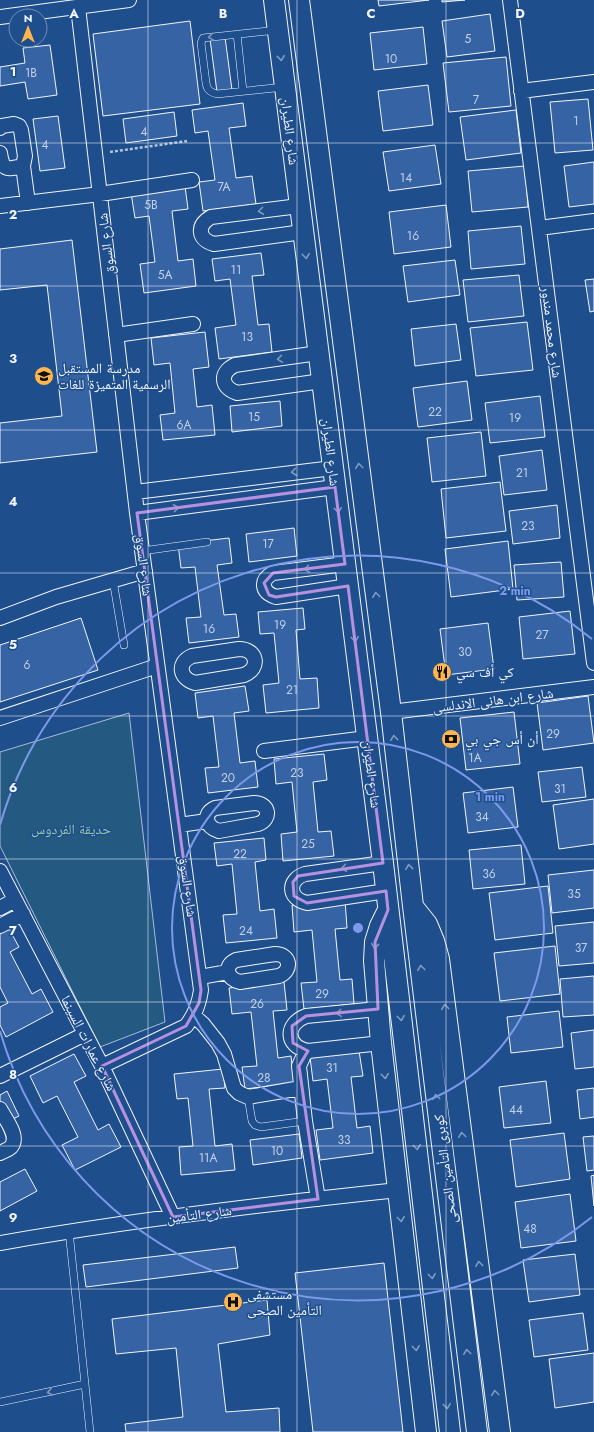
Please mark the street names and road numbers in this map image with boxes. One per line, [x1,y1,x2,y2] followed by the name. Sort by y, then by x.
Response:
[276,96,304,166] street label: شارع الطيران
[92,212,120,276] street label: شارع السوق
[536,284,568,379] street label: شارع محمد مندور
[317,417,345,487] street label: شارع الطيران
[130,533,158,597] street label: شارع السوق
[431,683,555,717] street label: شارع ابن هانى الاندلسى
[358,739,386,809] street label: شارع الطيران
[174,854,202,918] street label: شارع السوق
[56,992,122,1094] street label: شارع عمارات السينما
[428,1113,462,1225] street label: كوبرى التأمين الصحى
[165,1200,233,1228] street label: شارع التأمين

